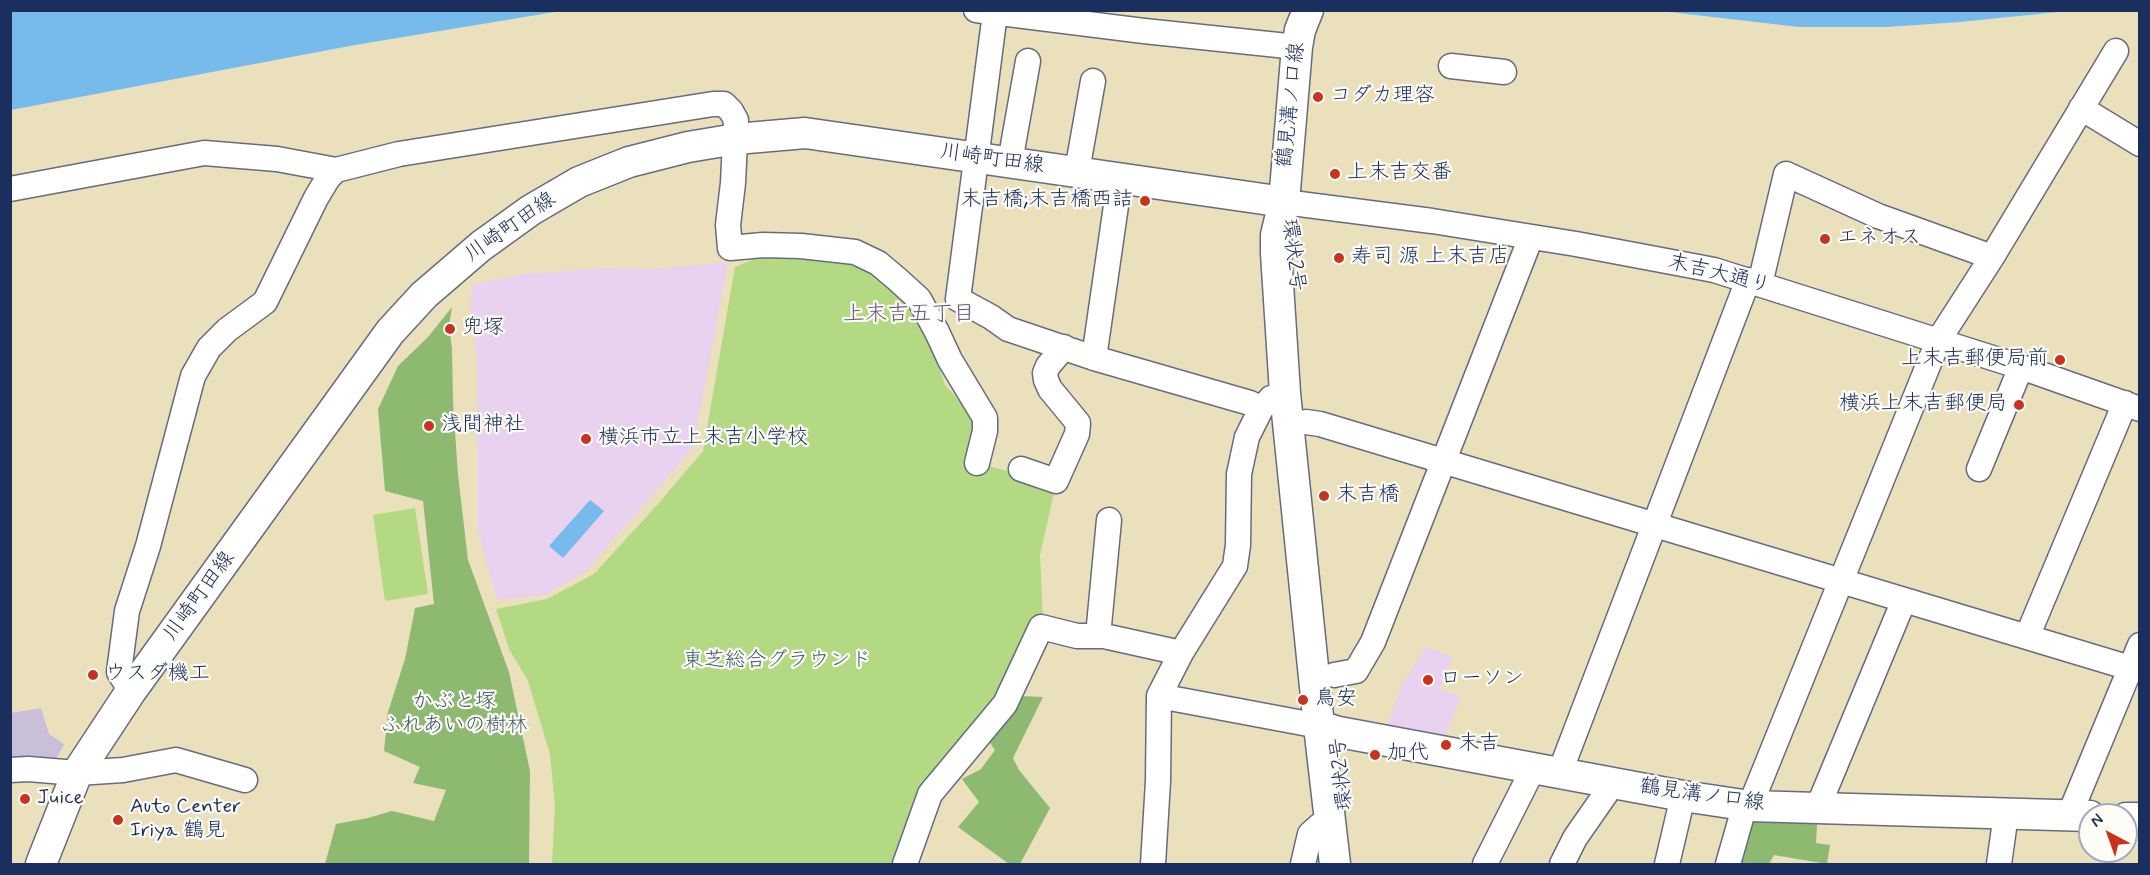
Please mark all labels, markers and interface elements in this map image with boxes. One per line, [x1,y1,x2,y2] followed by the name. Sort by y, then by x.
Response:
[1273,41,1311,169] street label: 鶴見溝ノ口線
[1330,84,1435,110] place label: コダカ理容
[1311,90,1325,104] marker: コダカ理容
[938,140,1046,180] street label: 川崎町田線
[1347,161,1452,187] place label: 上末吉交番
[1328,167,1342,181] marker: 上末吉交番
[461,188,561,268] street label: 川崎町田線
[960,188,1133,214] place label: 末吉橋;末吉橋西詰
[1138,194,1152,208] marker: 末吉橋;末吉橋西詰
[1275,217,1309,293] street label: 環状2号
[1837,226,1921,252] place label: エネオス
[1818,232,1832,246] marker: エネオス
[1351,245,1509,271] place label: 寿司 源 上末吉店
[1665,250,1773,300] street label: 末吉大通り
[1332,251,1346,265] marker: 寿司 源 上末吉店
[843,302,975,328] district label: 上末吉五丁目
[462,316,504,342] place label: 兜塚
[443,322,457,336] marker: 兜塚
[1901,347,2048,373] place label: 上末吉郵便局前
[2053,353,2067,367] marker: 上末吉郵便局前
[1839,392,2007,418] place label: 横浜上末吉郵便局
[2012,398,2026,412] marker: 横浜上末吉郵便局
[441,413,525,439] place label: 浅間神社
[422,419,436,433] marker: 浅間神社
[598,426,808,452] place label: 横浜市立上末吉小学校
[579,432,593,446] marker: 横浜市立上末吉小学校
[1336,483,1399,509] place label: 末吉橋
[1317,489,1331,503] marker: 末吉橋
[159,547,241,647] street label: 川崎町田線
[683,649,871,675] park label: 東芝総合グラウンド
[105,662,210,688] place label: ウスダ機工
[1440,667,1524,693] place label: ローソン
[86,668,100,682] marker: ウスダ機工
[1421,673,1435,687] marker: ローソン
[1315,687,1357,713] place label: 鳥安
[381,690,527,740] park label: かぶと塚 ふれあいの樹林
[1296,693,1310,707] marker: 鳥安
[1458,732,1500,758] place label: 末吉
[1327,736,1359,812] street label: 環状2号
[1439,738,1453,752] marker: 末吉
[1387,742,1429,768] place label: 加代
[1368,748,1382,762] marker: 加代
[1638,775,1766,817] street label: 鶴見溝ノ口線
[37,786,84,812] place label: Juice
[18,792,32,806] marker: Juice
[130,795,241,845] place label: Auto Center Iriya 鶴見
[2078,803,2138,863] north arrow
[2086,809,2108,832] text: N
[111,813,125,827] marker: Auto Center Iriya 鶴見

